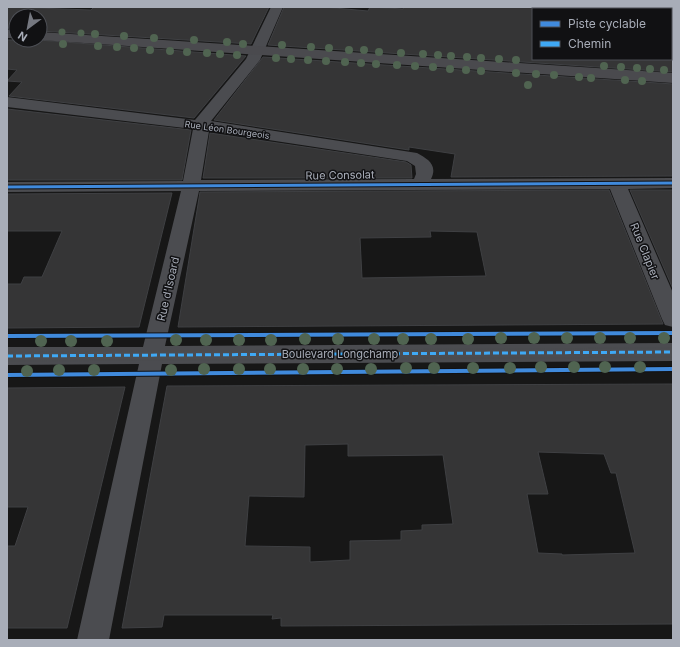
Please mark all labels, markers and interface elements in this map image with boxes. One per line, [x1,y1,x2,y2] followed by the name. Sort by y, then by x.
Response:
[8,8,48,48] north arrow
[532,8,672,60] legend
[568,16,646,31] text: Piste cyclable
[15,28,30,45] text: N
[568,36,611,51] text: Chemin
[184,118,270,141] street label: Rue Léon Bourgeois
[305,167,375,183] street label: Rue Consolat
[627,221,663,281] street label: Rue Clapier
[154,256,182,322] street label: Rue d'Isoard
[282,347,399,361] street label: Boulevard Longchamp

